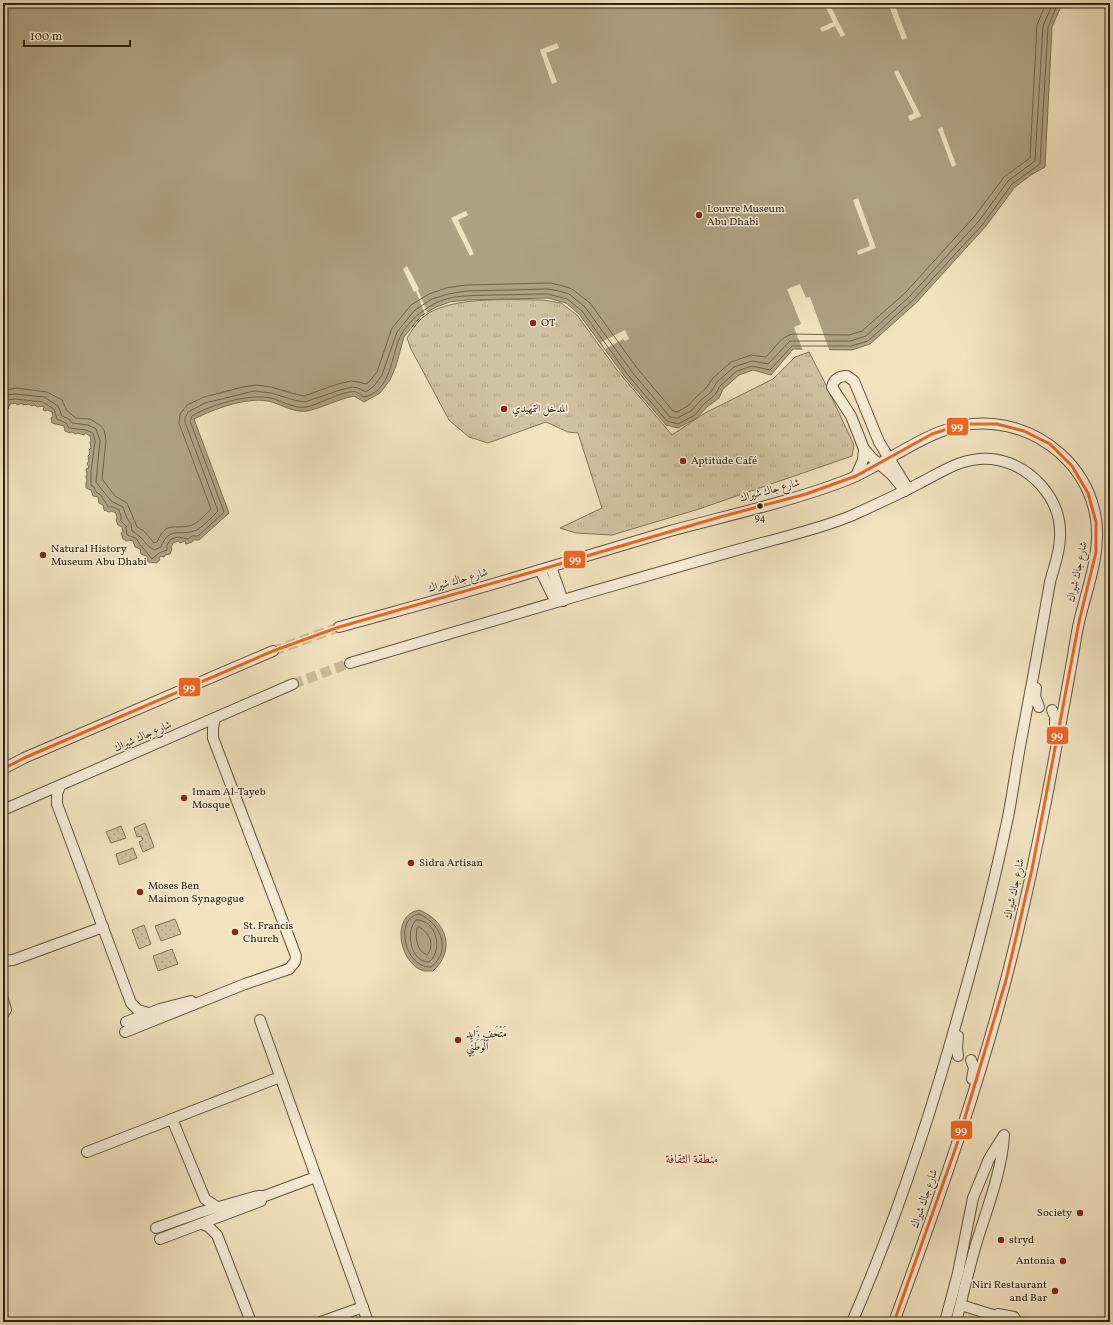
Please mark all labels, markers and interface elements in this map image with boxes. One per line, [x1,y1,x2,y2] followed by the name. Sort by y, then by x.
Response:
[24,22,130,48] scale bar
[30,29,63,45] text: 100 m
[707,202,785,230] place label: Louvre Museum Abu Dhabi
[694,210,704,220] marker: Louvre Museum Abu Dhabi
[541,316,556,331] place label: OT
[528,318,538,328] marker: OT
[512,402,568,417] place label: المدخل التمهيدي
[499,404,509,414] marker: المدخل التمهيدي
[946,417,969,436] line badge: 99
[951,420,963,435] text: 99
[691,454,757,469] place label: Aptitude Café
[678,456,688,466] marker: Aptitude Café
[738,476,802,507] street label: شارع جاك شيراك
[755,501,765,511] marker: 94
[755,511,765,525] place label: 94
[1064,540,1093,604] street label: شارع جاك شيراك
[51,542,147,570] place label: Natural History Museum Abu Dhabi
[38,550,48,560] marker: Natural History Museum Abu Dhabi
[563,550,586,569] line badge: 99
[569,553,581,568] text: 99
[426,565,490,598] street label: شارع جاك شيراك
[178,677,201,697] line badge: 99
[183,681,195,696] text: 99
[112,718,175,757] street label: شارع جاك شيراك
[1046,726,1069,745] line badge: 99
[1051,729,1063,744] text: 99
[192,785,266,813] place label: Imam Al-Tayeb Mosque
[179,793,189,803] marker: Imam Al-Tayeb Mosque
[419,856,484,871] place label: Sidra Artisan
[1001,857,1030,921] street label: شارع جاك شيراك
[406,858,416,868] marker: Sidra Artisan
[148,879,244,907] place label: Moses Ben Maimon Synagogue
[135,887,145,897] marker: Moses Ben Maimon Synagogue
[243,919,293,947] place label: St. Francis Church
[230,927,240,937] marker: St. Francis Church
[466,1025,507,1057] place label: مَتْحَف زَايِد ٱلْوَطَنِي
[453,1035,463,1045] marker: مَتْحَف زَايِد ٱلْوَطَنِي
[950,1120,973,1140] line badge: 99
[955,1124,967,1139] text: 99
[666,1151,718,1169] district label: منطقة الثقافة
[908,1167,943,1231] street label: شارع جاك شيراك
[1037,1206,1072,1221] place label: Society
[1075,1208,1085,1218] marker: Society
[1009,1233,1034,1248] place label: stryd
[996,1235,1006,1245] marker: stryd
[1016,1254,1056,1269] place label: Antonia
[1058,1256,1068,1266] marker: Antonia
[972,1278,1047,1306] place label: Niri Restaurant and Bar
[1050,1286,1060,1296] marker: Niri Restaurant and Bar

